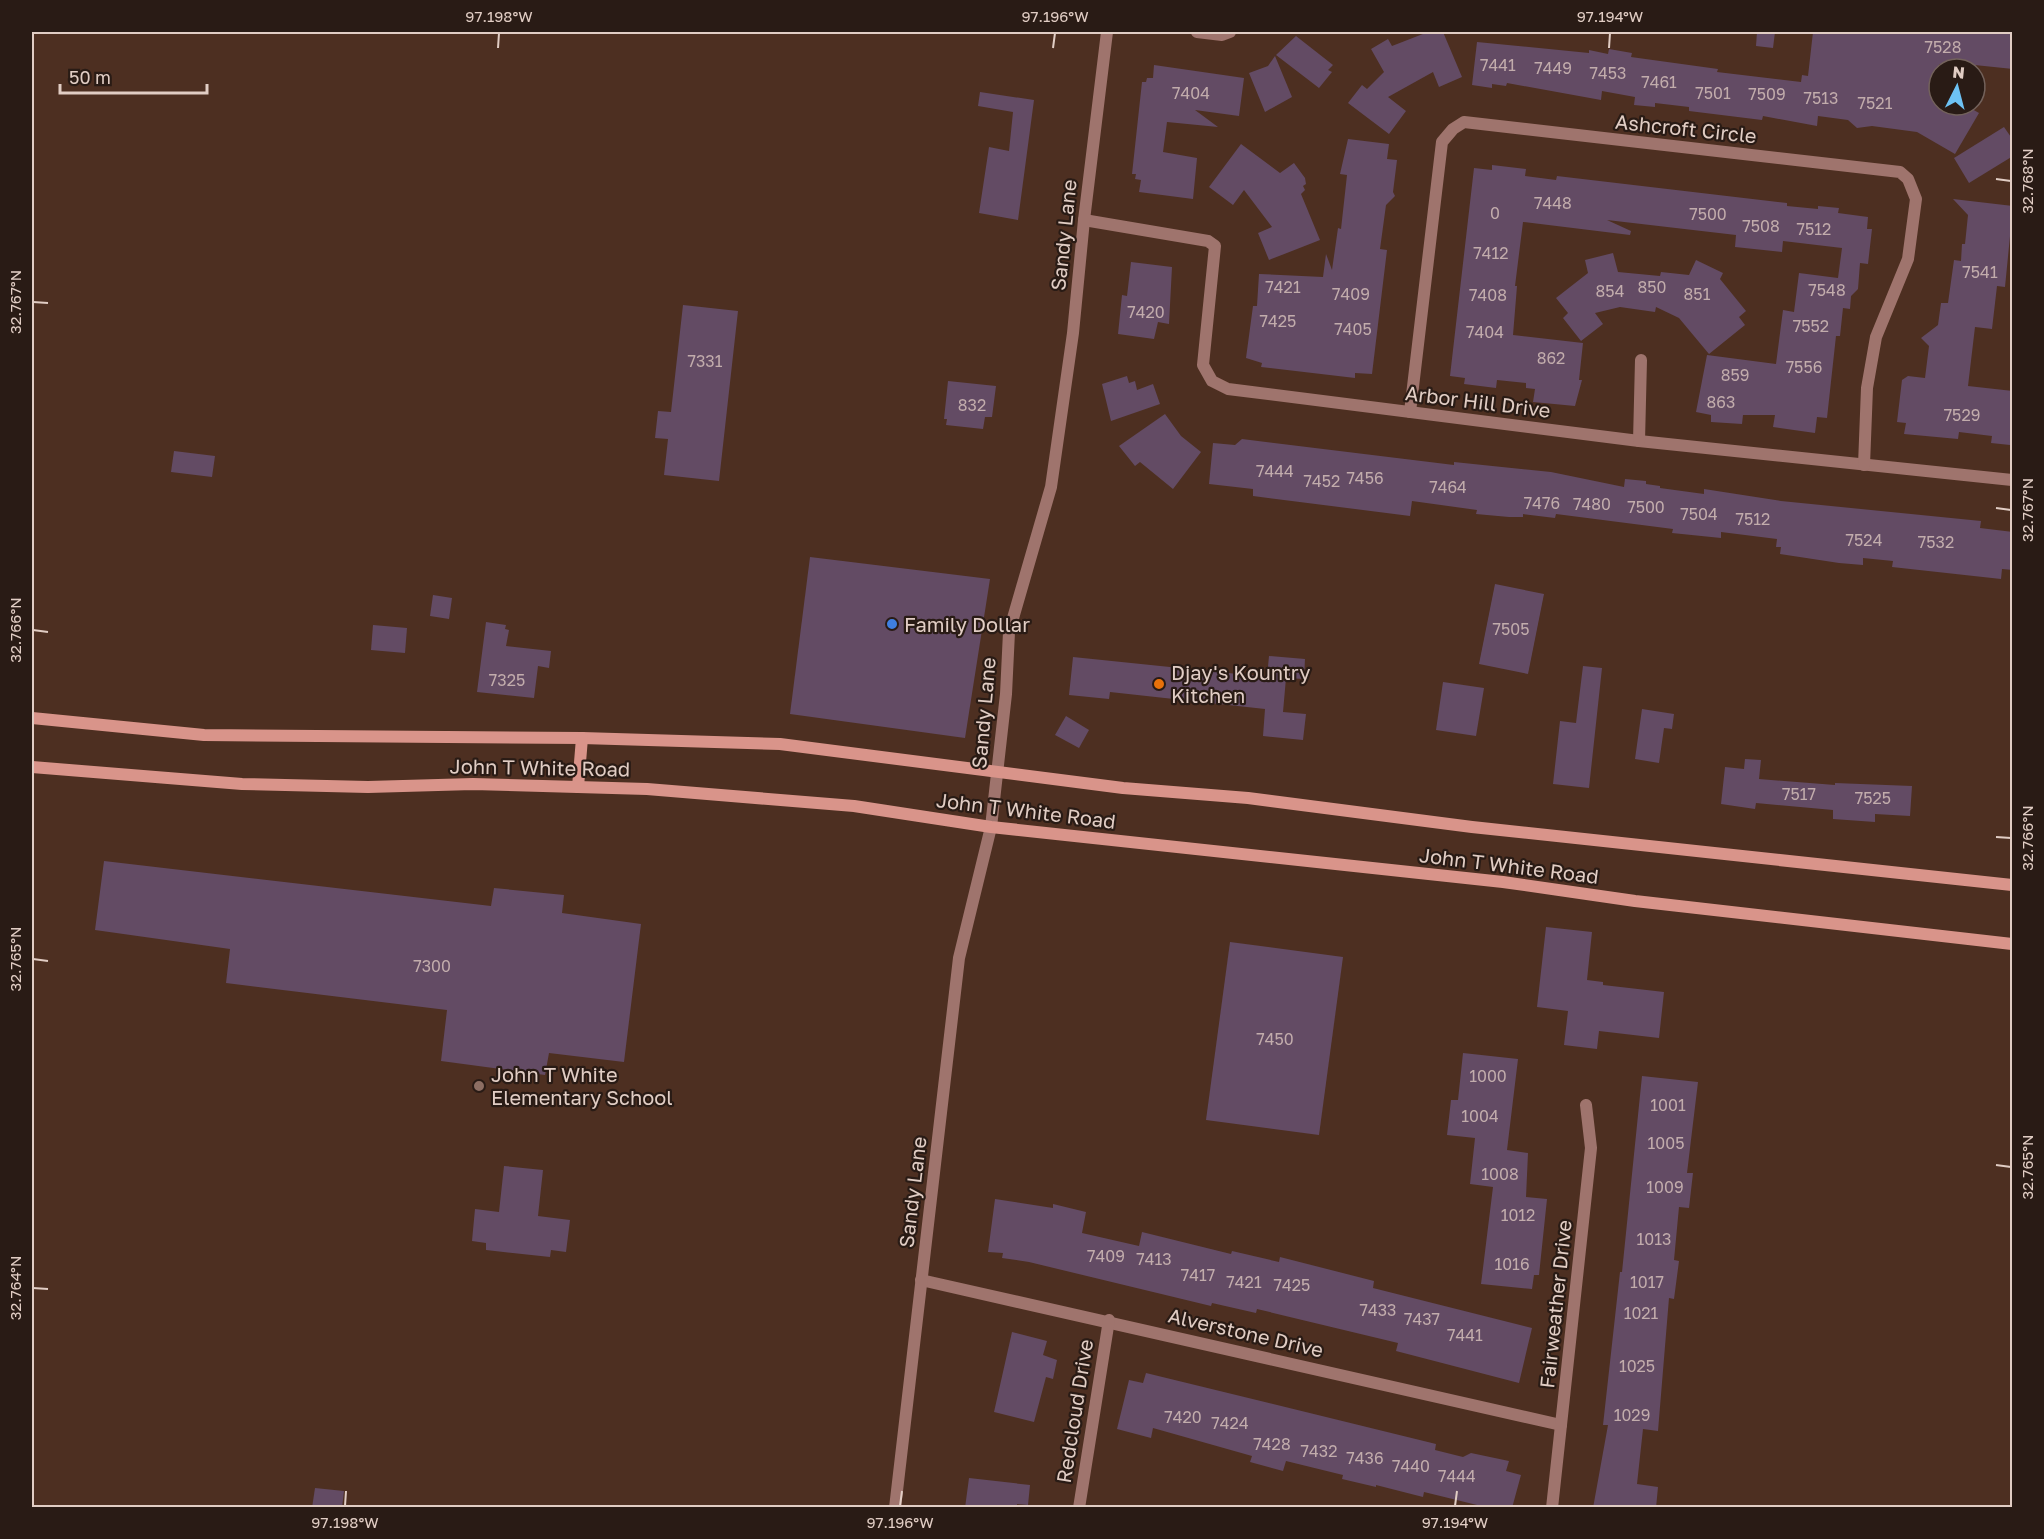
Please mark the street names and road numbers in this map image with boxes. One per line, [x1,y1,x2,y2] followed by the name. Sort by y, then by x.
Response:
[1614,109,1758,147] street label: Ashcroft Circle
[1045,178,1081,292] street label: Sandy Lane
[1404,380,1552,422] street label: Arbor Hill Drive
[966,656,1000,770] street label: Sandy Lane
[450,753,630,781] street label: John T White Road
[935,787,1117,833] street label: John T White Road
[1418,842,1600,888] street label: John T White Road
[893,1135,931,1249] street label: Sandy Lane
[1534,1219,1576,1389] street label: Fairweather Drive
[1166,1303,1326,1361] street label: Alverstone Drive
[1051,1337,1097,1485] street label: Redcloud Drive

